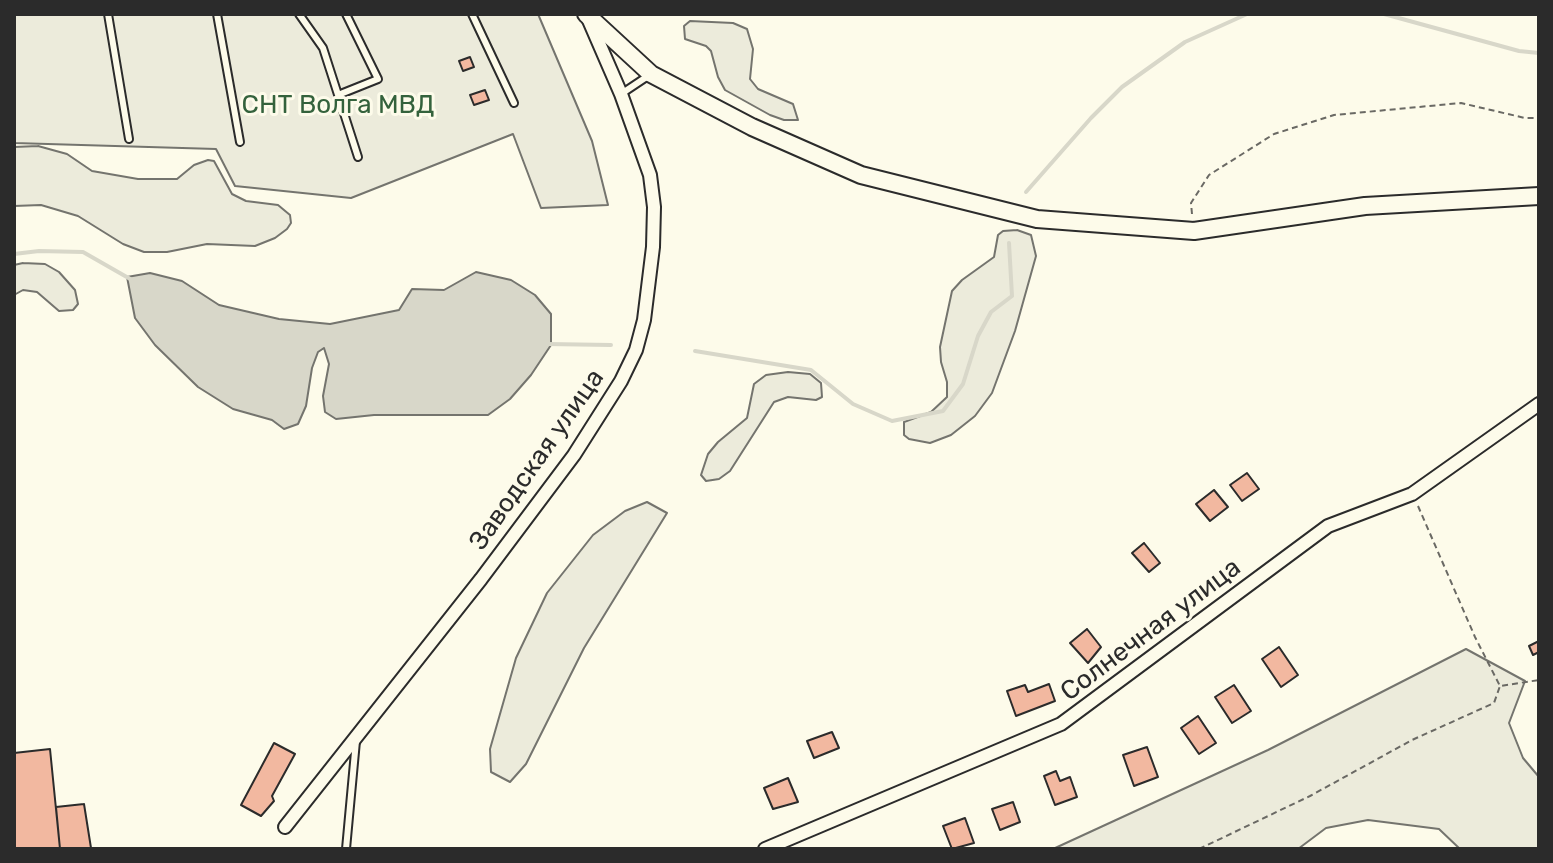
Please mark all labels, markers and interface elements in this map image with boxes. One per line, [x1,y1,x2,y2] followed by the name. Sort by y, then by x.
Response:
[242,89,434,121] park label: СНТ Волга МВД
[463,364,611,556] street label: Заводская улица
[1055,552,1247,708] street label: Солнечная улица

